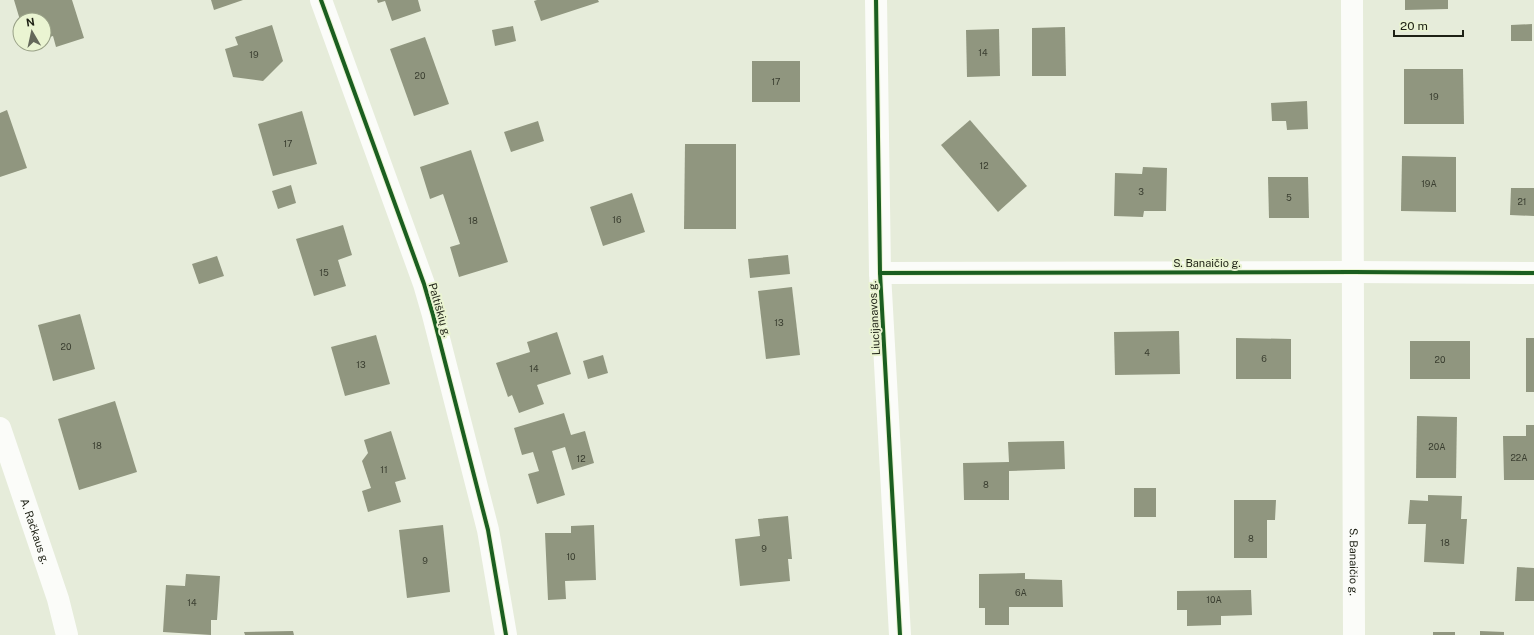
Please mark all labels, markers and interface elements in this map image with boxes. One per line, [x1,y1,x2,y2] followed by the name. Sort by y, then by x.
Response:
[12,12,52,52] north arrow
[1394,12,1463,38] scale bar
[25,16,36,29] text: N
[1400,19,1428,33] text: 20 m
[978,47,988,58] house number: 14
[249,49,259,60] house number: 19
[415,70,426,81] house number: 20
[771,76,781,87] house number: 17
[1429,91,1439,102] house number: 19
[283,138,293,149] house number: 17
[979,160,989,171] house number: 12
[1421,178,1437,189] house number: 19A
[1138,186,1144,197] house number: 3
[1286,192,1292,203] house number: 5
[1517,196,1527,207] house number: 21
[612,214,622,225] house number: 16
[468,215,478,226] house number: 18
[1173,257,1241,269] street label: S. Banaičio g.
[319,267,329,278] house number: 15
[866,281,882,355] street label: Liucijanavos g.
[427,282,453,338] street label: Paltiškių g.
[774,317,784,328] house number: 13
[61,341,72,352] house number: 20
[1144,347,1150,358] house number: 4
[1261,353,1267,364] house number: 6
[1435,354,1446,365] house number: 20
[356,359,366,370] house number: 13
[529,363,539,374] house number: 14
[92,440,102,451] house number: 18
[1428,441,1446,452] house number: 20A
[1510,452,1528,463] house number: 22A
[576,453,586,464] house number: 12
[380,464,388,475] house number: 11
[983,479,989,490] house number: 8
[18,497,52,566] street label: A. Račkaus g.
[1348,528,1360,596] street label: S. Banaičio g.
[1248,533,1254,544] house number: 8
[1440,537,1450,548] house number: 18
[761,543,767,554] house number: 9
[566,551,576,562] house number: 10
[422,555,428,566] house number: 9
[1015,587,1028,598] house number: 6A
[1206,594,1222,605] house number: 10A
[187,597,197,608] house number: 14

